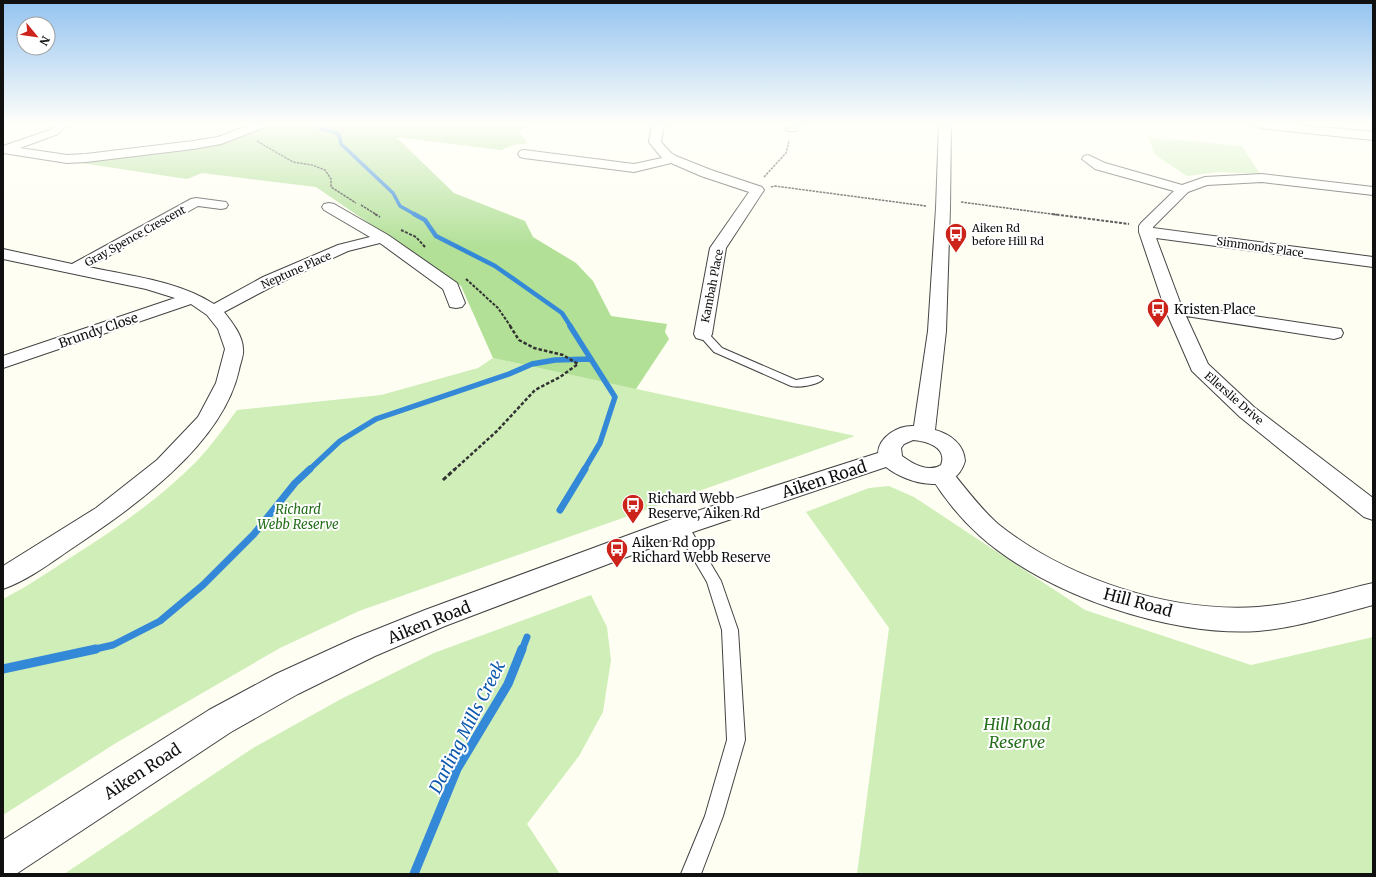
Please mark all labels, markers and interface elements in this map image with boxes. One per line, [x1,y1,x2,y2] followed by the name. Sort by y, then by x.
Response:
[16,16,56,56] north arrow
[36,34,53,48] text: N
[82,202,189,270] street label: Gray Spence Crescent
[943,221,969,254] bus stop icon: Aiken Rd before Hill Rd
[971,221,1044,248] place label: Aiken Rd before Hill Rd
[1216,234,1305,260] street label: Simmonds Place
[259,248,333,292] street label: Neptune Place
[698,248,726,324] street label: Kambah Place
[1145,296,1171,329] bus stop icon: Kristen Place
[1174,301,1256,318] place label: Kristen Place
[56,309,140,352] street label: Brundy Close
[1202,369,1267,428] street label: Ellerslie Drive
[778,456,869,502] street label: Aiken Road
[648,490,760,522] place label: Richard Webb Reserve, Aiken Rd
[620,492,646,525] bus stop icon: Richard Webb Reserve, Aiken Rd
[257,501,339,533] park label: Richard Webb Reserve
[631,534,771,566] place label: Aiken Rd opp Richard Webb Reserve
[604,536,630,569] bus stop icon: Aiken Rd opp Richard Webb Reserve
[1101,583,1175,621] street label: Hill Road
[384,596,474,648] street label: Aiken Road
[424,656,510,798] water label: Darling Mills Creek
[982,714,1051,752] park label: Hill Road Reserve
[99,739,185,804] street label: Aiken Road

